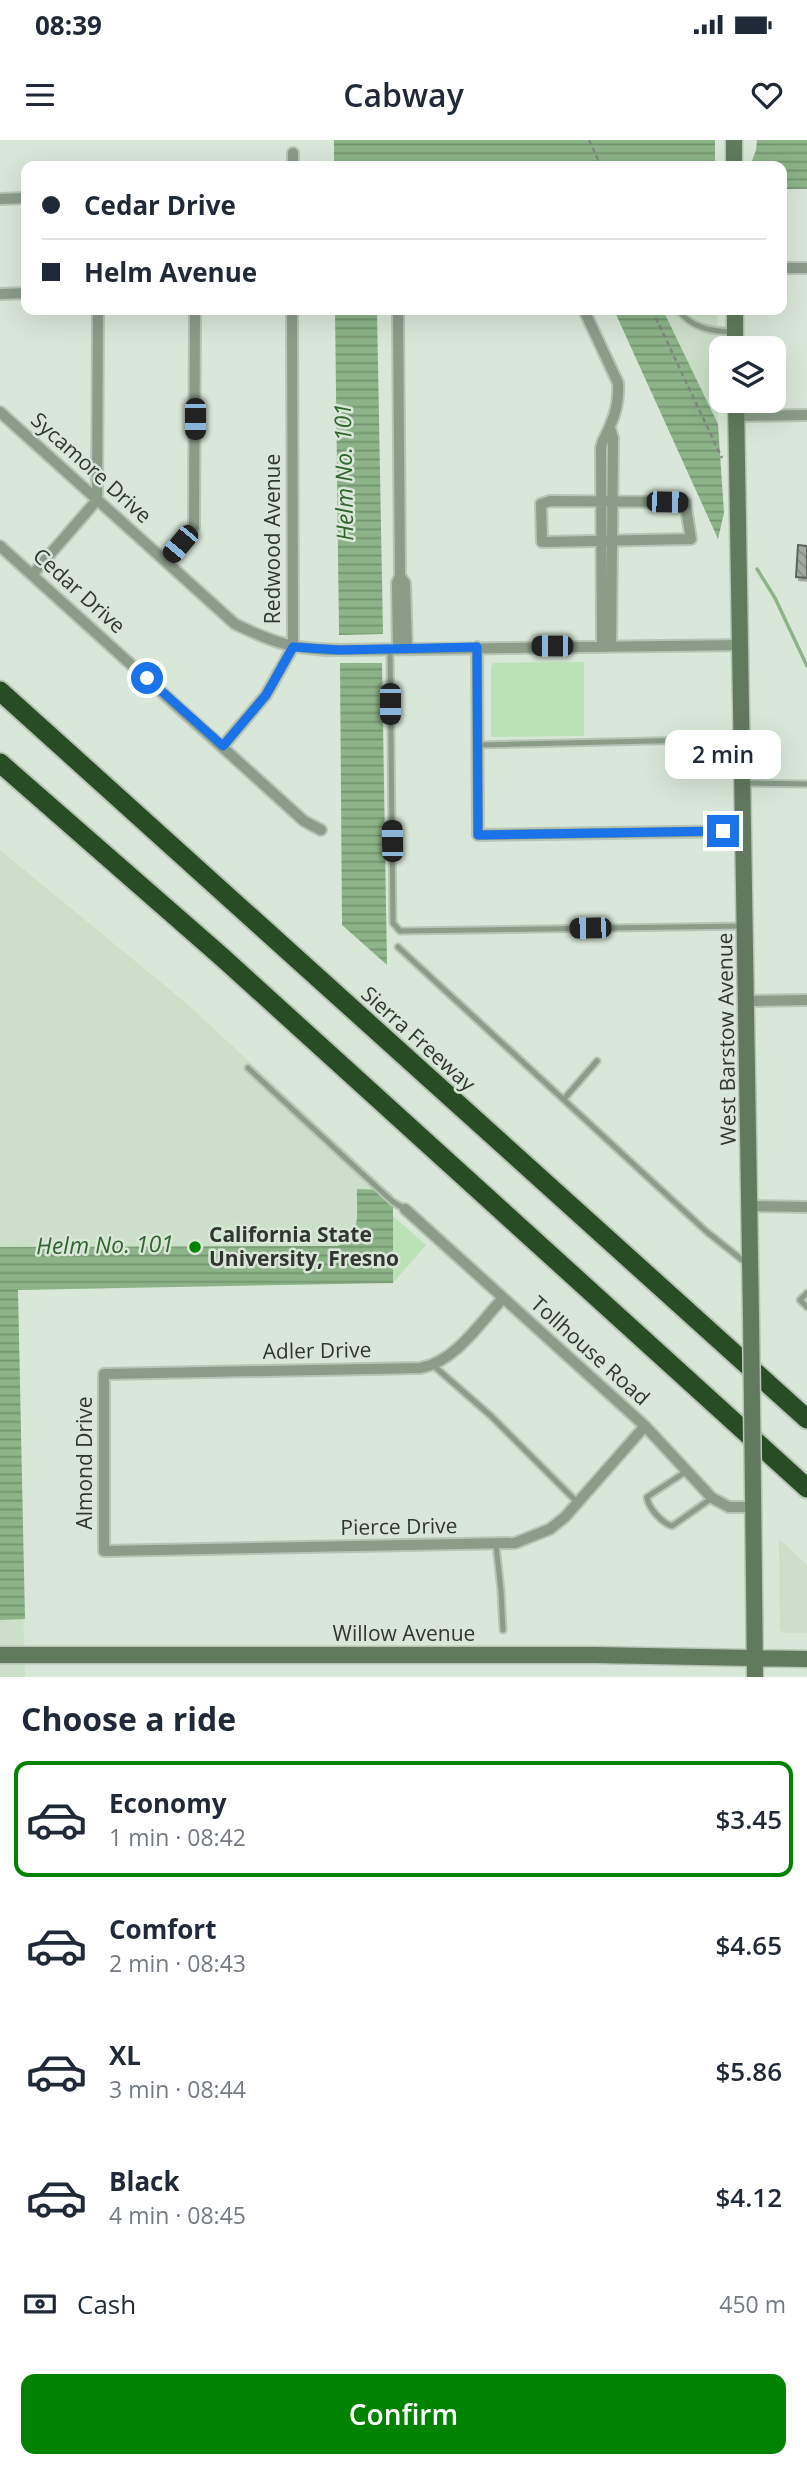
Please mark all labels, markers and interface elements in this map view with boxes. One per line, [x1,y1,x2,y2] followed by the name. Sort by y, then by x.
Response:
[35,7,102,43] text: 08:39
[343,73,464,116] text: Cabway
[21,76,59,114] icon: menu
[748,76,786,114] icon: heart
[84,187,236,223] text: Cedar Drive
[84,254,257,290] text: Helm Avenue
[709,336,786,413] map controls
[709,336,786,413] button: layers
[185,398,206,440] car
[326,403,360,541] water label: Helm No. 101
[25,406,158,529] street label: Sycamore Drive
[258,454,286,624] street label: Redwood Avenue
[646,491,689,513] car
[159,521,202,567] car
[28,541,132,639] street label: Cedar Drive
[532,636,574,657] car
[131,662,163,694] route start
[380,683,401,725] car
[665,730,781,778] callout: 2 min
[692,738,754,770] text: 2 min
[707,815,739,847] route end
[382,820,403,862] car
[569,917,612,939] car
[710,932,742,1146] street label: West Barstow Avenue
[356,980,482,1097] street label: Sierra Freeway
[209,1220,399,1272] place label: California State University, Fresno
[36,1227,174,1261] water label: Helm No. 101
[187,1239,203,1255] marker: California State University, Fresno
[525,1289,656,1411] street label: Tollhouse Road
[262,1335,372,1365] street label: Adler Drive
[70,1396,98,1530] street label: Almond Drive
[340,1511,458,1541] street label: Pierce Drive
[333,1619,475,1647] street label: Willow Avenue
[21,1697,236,1740] text: Choose a ride
[109,1785,227,1821] text: Economy
[25,1788,88,1851] icon: car
[715,1801,782,1837] text: $3.45
[109,1821,246,1853] text: 1 min · 08:42
[109,1911,216,1947] text: Comfort
[25,1914,88,1977] icon: car
[715,1927,782,1963] text: $4.65
[109,1947,246,1979] text: 2 min · 08:43
[109,2037,141,2073] text: XL
[25,2040,88,2103] icon: car
[715,2053,782,2089] text: $5.86
[109,2073,246,2105] text: 3 min · 08:44
[109,2163,180,2199] text: Black
[25,2166,88,2229] icon: car
[715,2179,782,2215] text: $4.12
[109,2199,246,2231] text: 4 min · 08:45
[21,2285,59,2323] icon: cash
[77,2286,136,2322] text: Cash
[719,2288,786,2320] text: 450 m
[21,2374,786,2454] button: Confirm

